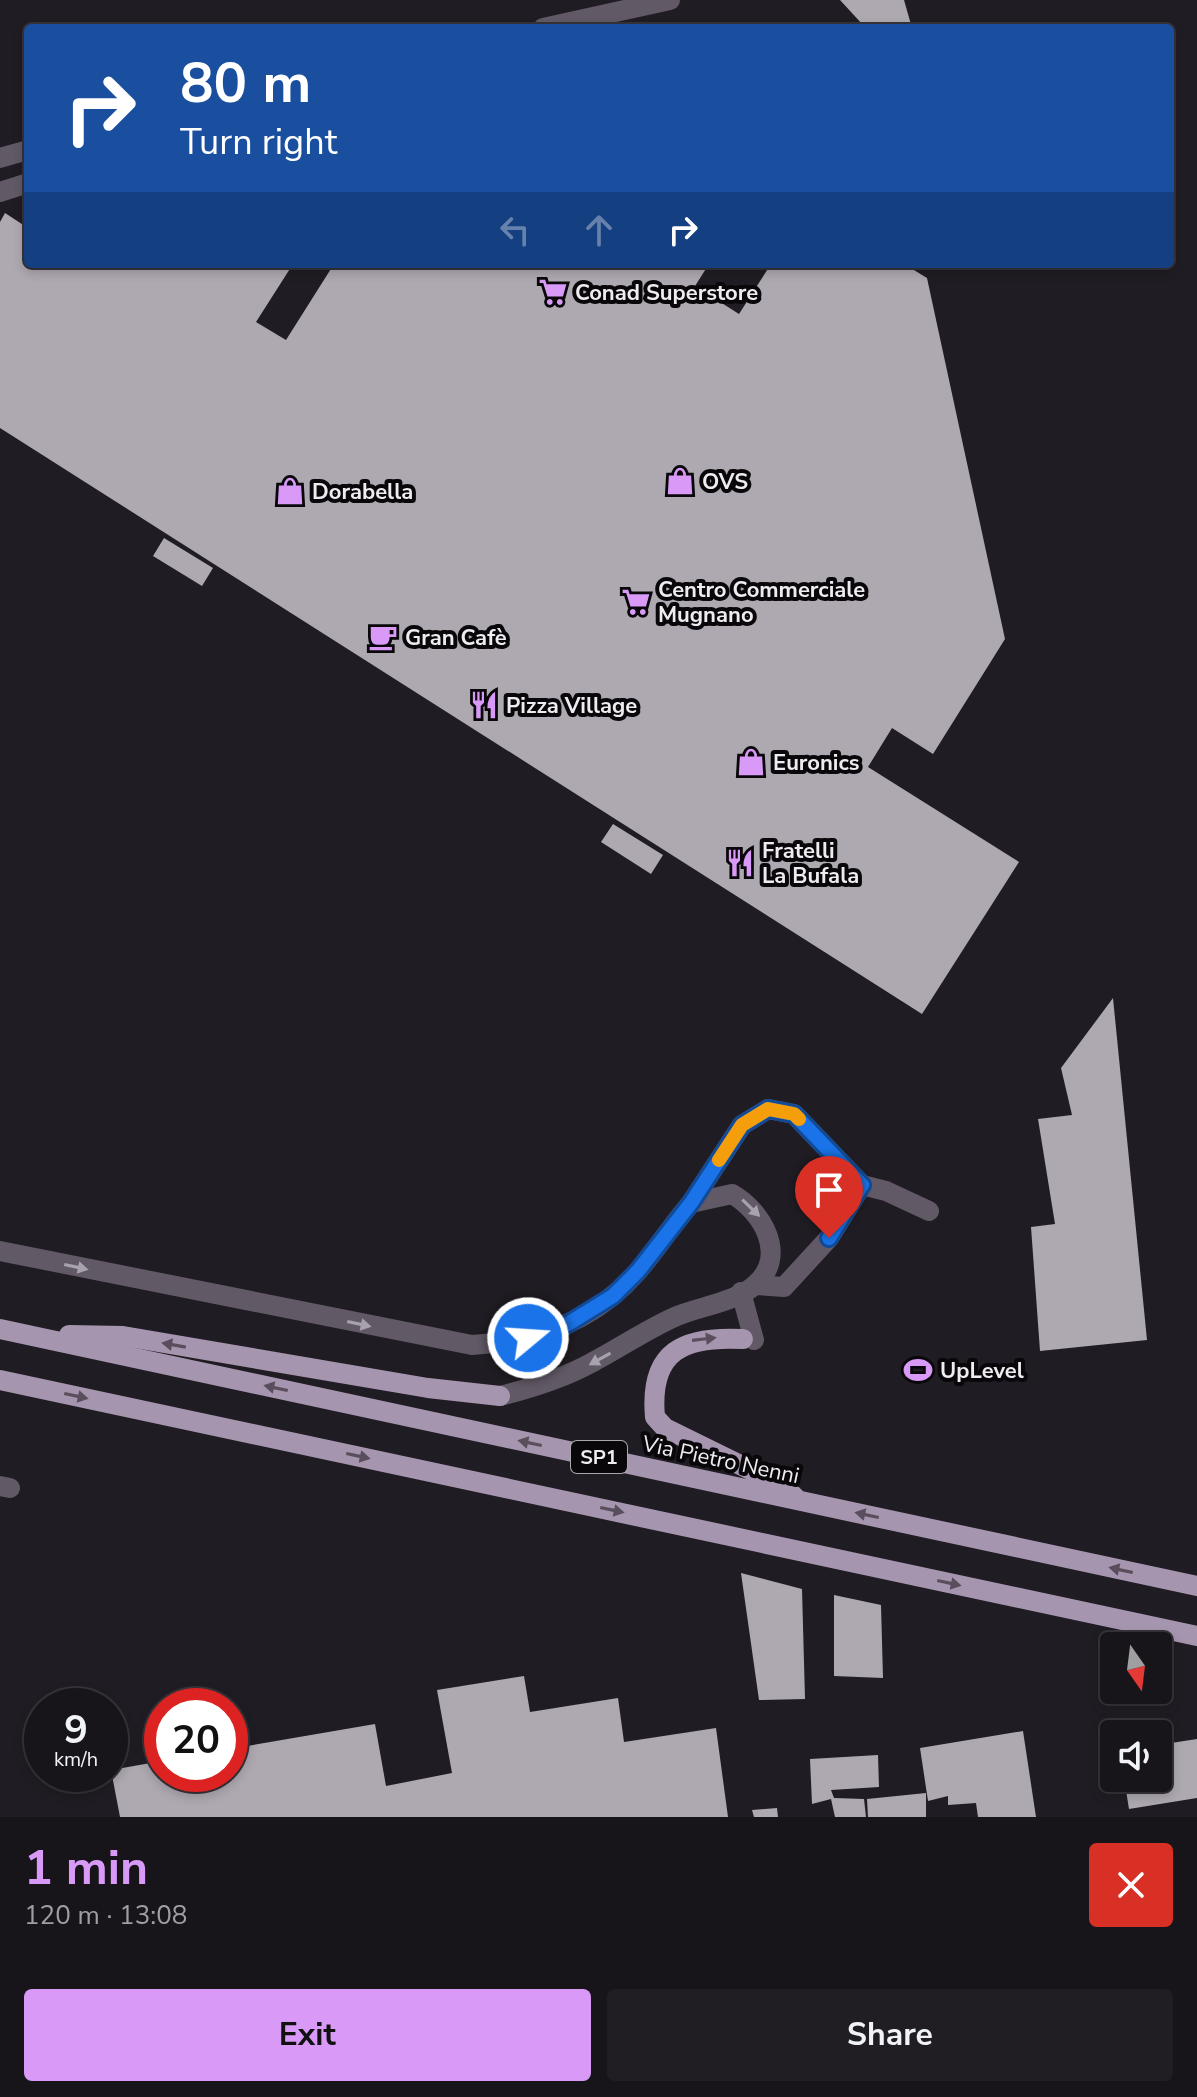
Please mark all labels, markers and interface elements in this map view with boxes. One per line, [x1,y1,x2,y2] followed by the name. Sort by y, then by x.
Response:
[180,45,311,122] text: 80 m
[48,56,152,160] icon: right
[180,118,337,167] text: Turn right
[493,208,537,252] icon: left
[577,208,621,252] icon: ahead
[661,208,705,252] icon: right
[538,277,568,307] supermarket icon: Conad Superstore
[575,278,758,308] place label: Conad Superstore
[665,466,695,496] shop icon: OVS
[702,467,748,497] place label: OVS
[275,476,305,506] shop icon: Dorabella
[312,477,413,507] place label: Dorabella
[658,575,865,630] place label: Centro Commerciale Mugnano
[621,587,651,617] supermarket icon: Centro Commerciale Mugnano
[368,622,398,652] cafe icon: Gran Cafè
[405,623,507,653] place label: Gran Cafè
[469,690,499,720] restaurant icon: Pizza Village
[506,691,637,721] place label: Pizza Village
[736,747,766,777] shop icon: Euronics
[773,748,860,778] place label: Euronics
[762,836,859,891] place label: Fratelli La Bufala
[725,848,755,878] restaurant icon: Fratelli La Bufala
[795,1156,863,1238] pin
[807,1168,851,1212] icon: arrive
[741,1199,761,1217] one-way arrow
[64,1261,89,1274] one-way arrow
[486,1296,570,1380] position arrow
[346,1319,371,1331] one-way arrow
[692,1333,717,1346] one-way arrow
[161,1338,186,1351] one-way arrow
[588,1352,611,1366] one-way arrow
[903,1355,933,1385] sports icon: UpLevel
[940,1356,1024,1386] place label: UpLevel
[263,1381,288,1394] one-way arrow
[64,1390,89,1403] one-way arrow
[639,1428,802,1491] street label: Via Pietro Nenni
[518,1436,543,1449] one-way arrow
[571,1441,627,1473] road number: SP1
[346,1450,371,1463] one-way arrow
[600,1504,625,1517] one-way arrow
[854,1508,879,1521] one-way arrow
[1108,1563,1133,1576] one-way arrow
[936,1577,961,1590] one-way arrow
[1100,1632,1172,1704] north arrow
[1100,1632,1172,1792] map controls
[144,1688,248,1792] speed limit sign: 20
[64,1703,88,1757] text: 9
[1100,1720,1172,1792] button: sound
[54,1746,98,1773] text: km/h
[24,1835,148,1901] text: 1 min
[1089,1843,1173,1927] button: close
[24,1898,187,1933] text: 120 m · 13:08
[24,1989,591,2081] button: Exit
[607,1989,1173,2081] button: Share

